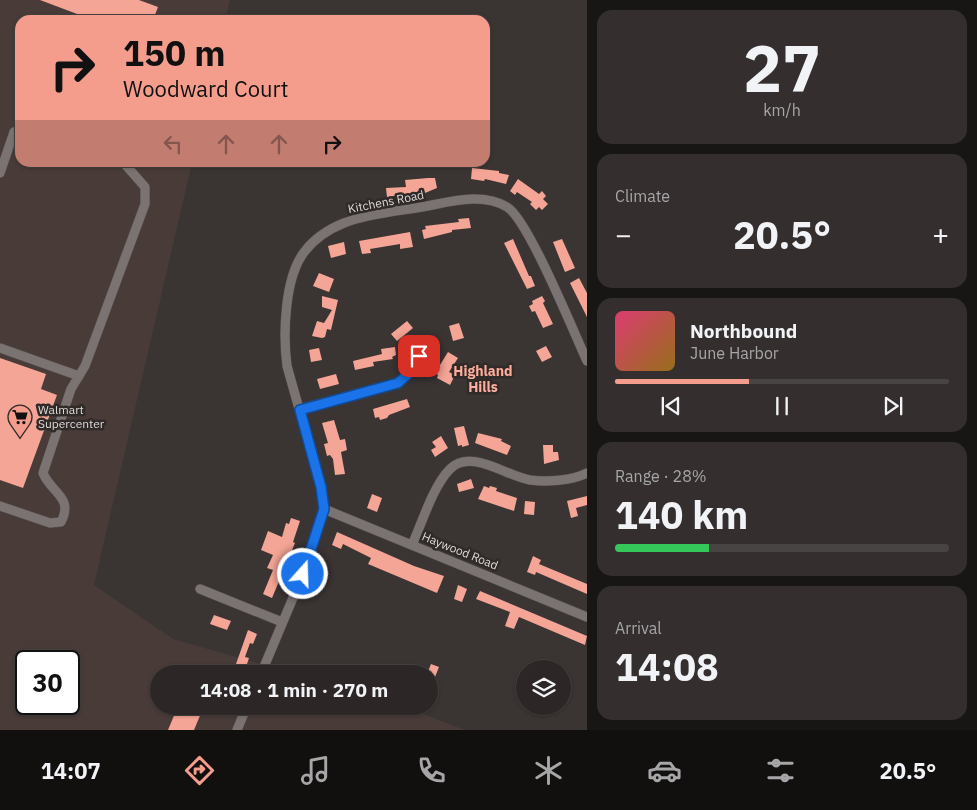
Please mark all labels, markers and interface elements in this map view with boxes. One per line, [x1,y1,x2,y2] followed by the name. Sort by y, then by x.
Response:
[743,25,821,110] text: 27
[123,30,226,76] text: 150 m
[40,35,105,100] icon: right
[123,74,288,103] text: Woodward Court
[763,100,801,120] text: km/h
[159,130,187,158] icon: left
[212,130,240,158] icon: ahead
[265,130,293,158] icon: ahead
[318,130,346,158] icon: right
[615,186,670,206] text: Climate
[347,187,425,216] street label: Kitchens Road
[733,210,831,259] text: 20.5°
[615,216,632,253] text: −
[932,216,949,253] text: +
[690,319,797,343] text: Northbound
[398,335,440,377] pin
[405,342,433,370] icon: arrive
[690,343,779,363] text: June Harbor
[453,362,513,396] district label: Highland Hills
[657,392,685,420] icon: previous
[768,392,796,420] icon: pause
[879,392,907,420] icon: next
[38,402,105,431] place label: Walmart Supercenter
[7,404,33,438] supermarket icon: Walmart Supercenter
[615,466,707,486] text: Range · 28%
[615,490,748,539] text: 140 km
[420,528,500,573] street label: Haywood Road
[276,547,328,599] position arrow
[615,618,662,638] text: Arrival
[615,642,719,691] text: 14:08
[15,650,80,715] speed limit sign: 30
[516,660,571,715] map controls
[516,660,571,715] button: layers
[200,678,388,702] text: 14:08 · 1 min · 270 m
[182,753,217,788] icon: directions
[298,753,333,788] icon: music
[414,753,449,788] icon: phone
[531,753,566,788] icon: climate
[647,753,682,788] icon: car
[763,753,798,788] icon: filters
[41,756,101,785] text: 14:07
[880,756,936,785] text: 20.5°

